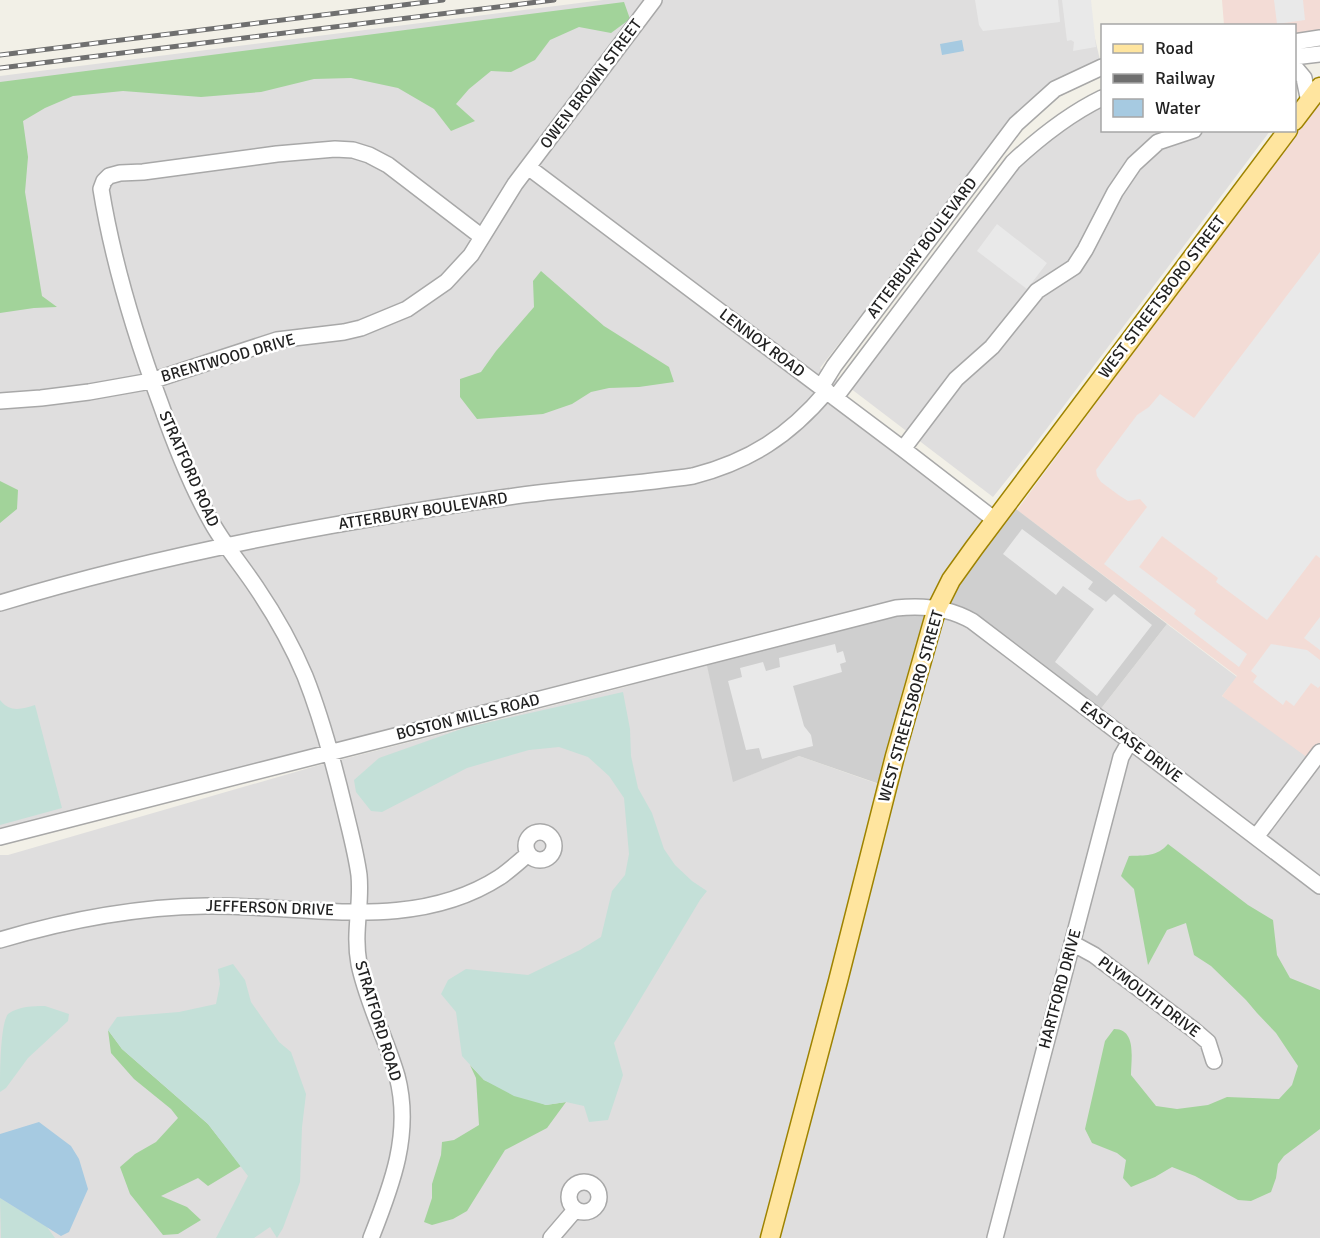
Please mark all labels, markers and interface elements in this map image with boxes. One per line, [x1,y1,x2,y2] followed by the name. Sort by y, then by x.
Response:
[536,15,646,153] street label: OWEN BROWN STREET
[1101,24,1296,132] legend
[1155,37,1194,59] text: Road
[1155,67,1216,89] text: Railway
[1155,97,1201,119] text: Water
[863,174,981,322] street label: ATTERBURY BOULEVARD
[1094,212,1230,382] street label: WEST STREETSBORO STREET
[715,304,809,382] street label: LENNOX ROAD
[159,329,297,387] street label: BRENTWOOD DRIVE
[154,408,224,530] street label: STRATFORD ROAD
[337,488,509,534] street label: ATTERBURY BOULEVARD
[874,608,948,804] street label: WEST STREETSBORO STREET
[394,689,542,745] street label: BOSTON MILLS ROAD
[1076,697,1186,787] street label: EAST CASE DRIVE
[206,896,334,920] street label: JEFFERSON DRIVE
[1034,927,1086,1051] street label: HARTFORD DRIVE
[1094,952,1204,1042] street label: PLYMOUTH DRIVE
[350,958,406,1084] street label: STRATFORD ROAD

